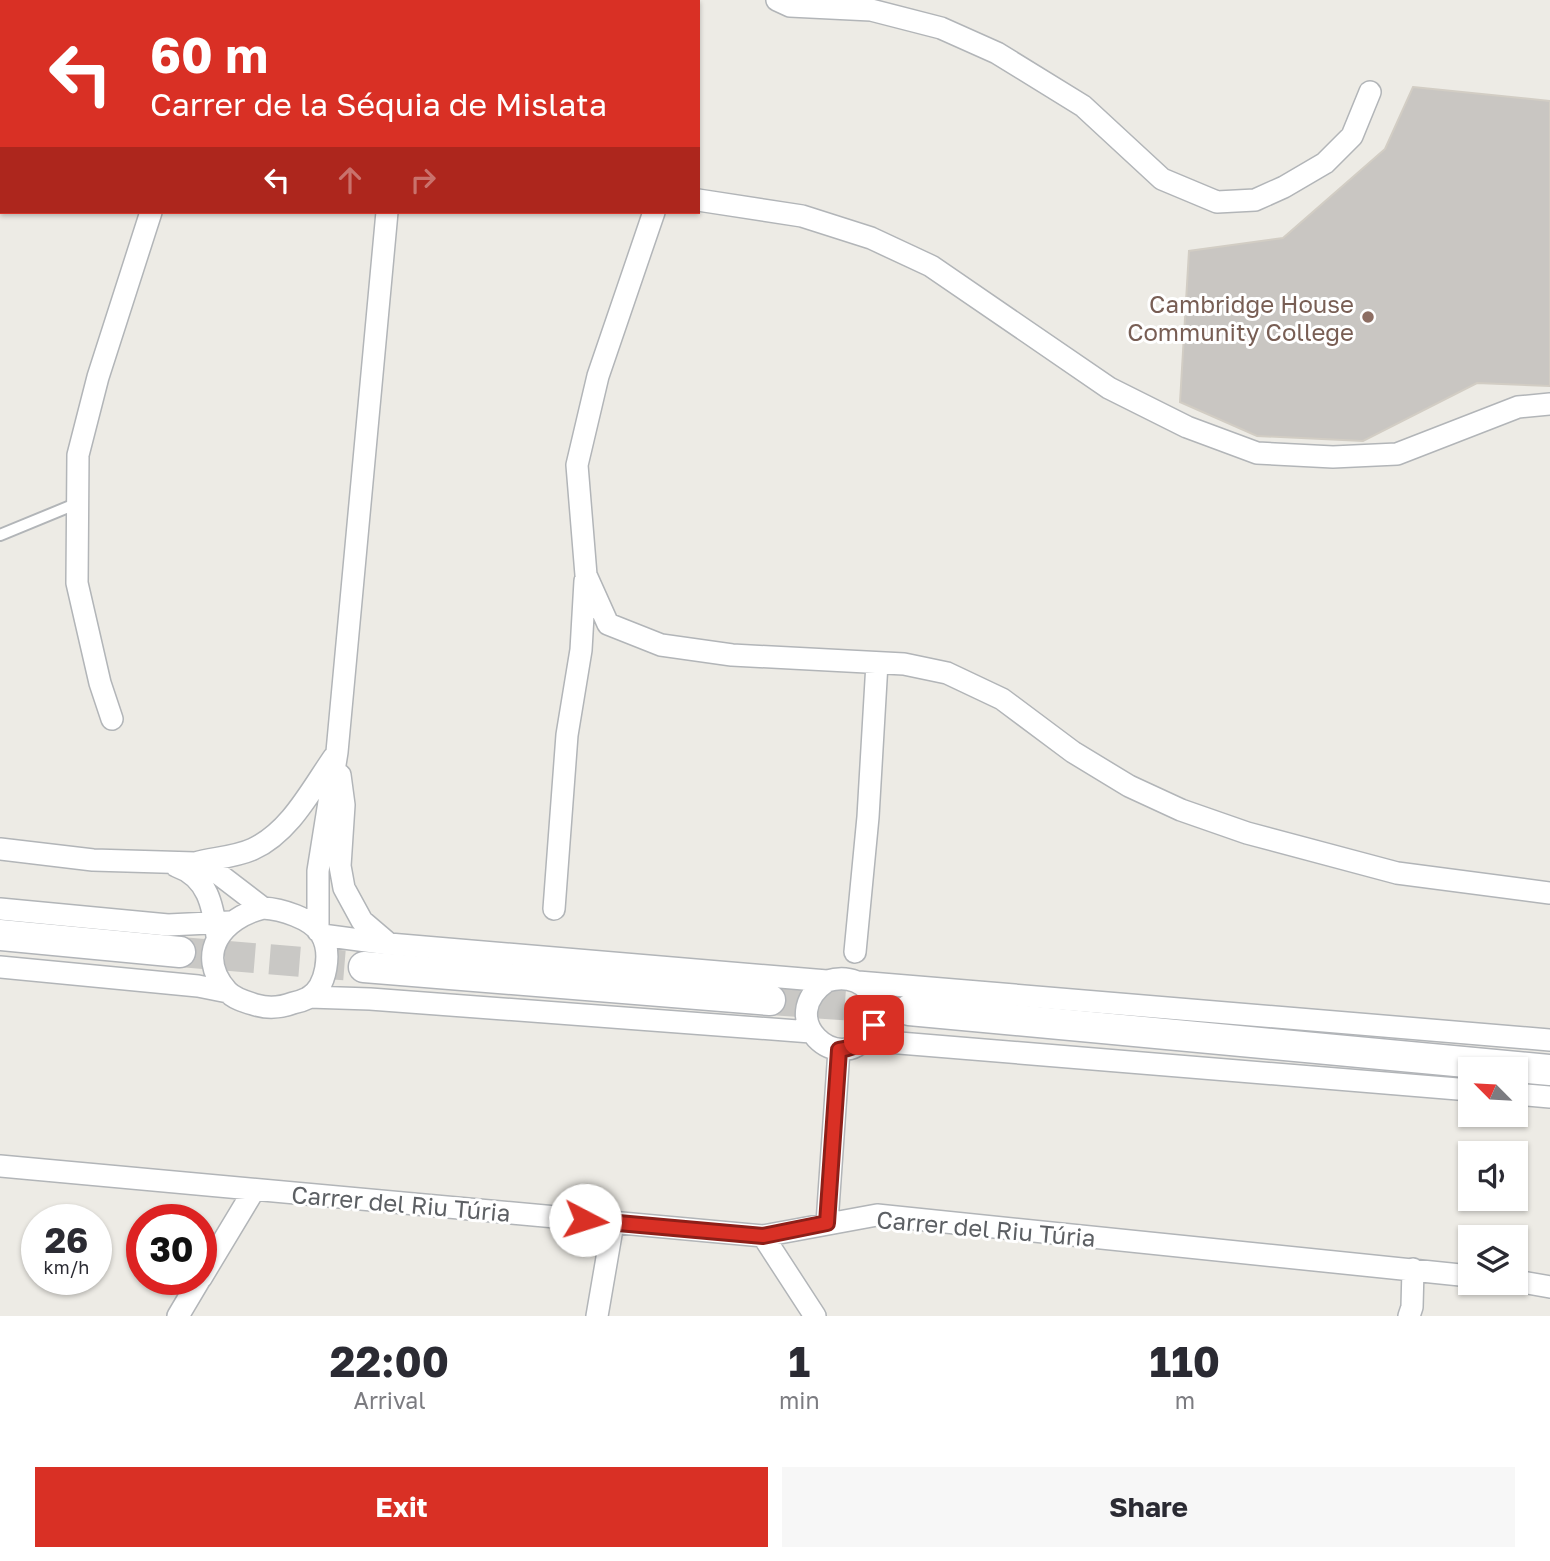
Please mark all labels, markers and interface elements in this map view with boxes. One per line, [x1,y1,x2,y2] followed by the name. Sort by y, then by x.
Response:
[150,25,268,84] text: 60 m
[35,28,126,119] icon: left
[150,85,607,123] text: Carrer de la Séquia de Mislata
[258,161,296,199] icon: left
[331,161,369,199] icon: ahead
[404,161,442,199] icon: right
[1127,289,1354,346] place label: Cambridge House Community College
[1360,309,1376,325] marker: Cambridge House Community College
[844,995,904,1055] pin
[855,1006,893,1044] icon: arrive
[1458,1057,1528,1127] north arrow
[1458,1057,1528,1295] map controls
[1458,1141,1528,1211] button: sound
[290,1179,512,1227] street label: Carrer del Riu Túria
[548,1183,622,1257] position arrow
[126,1204,217,1295] speed limit sign: 30
[875,1204,1097,1252] street label: Carrer del Riu Túria
[45,1219,88,1261] text: 26
[1458,1225,1528,1295] button: layers
[44,1256,89,1278] text: km/h
[330,1336,449,1386] text: 22:00
[789,1336,810,1386] text: 1
[1150,1336,1220,1386] text: 110
[353,1386,426,1414] text: Arrival
[779,1386,820,1414] text: min
[1175,1386,1195,1414] text: m
[35,1467,768,1547] button: Exit
[782,1467,1515,1547] button: Share

